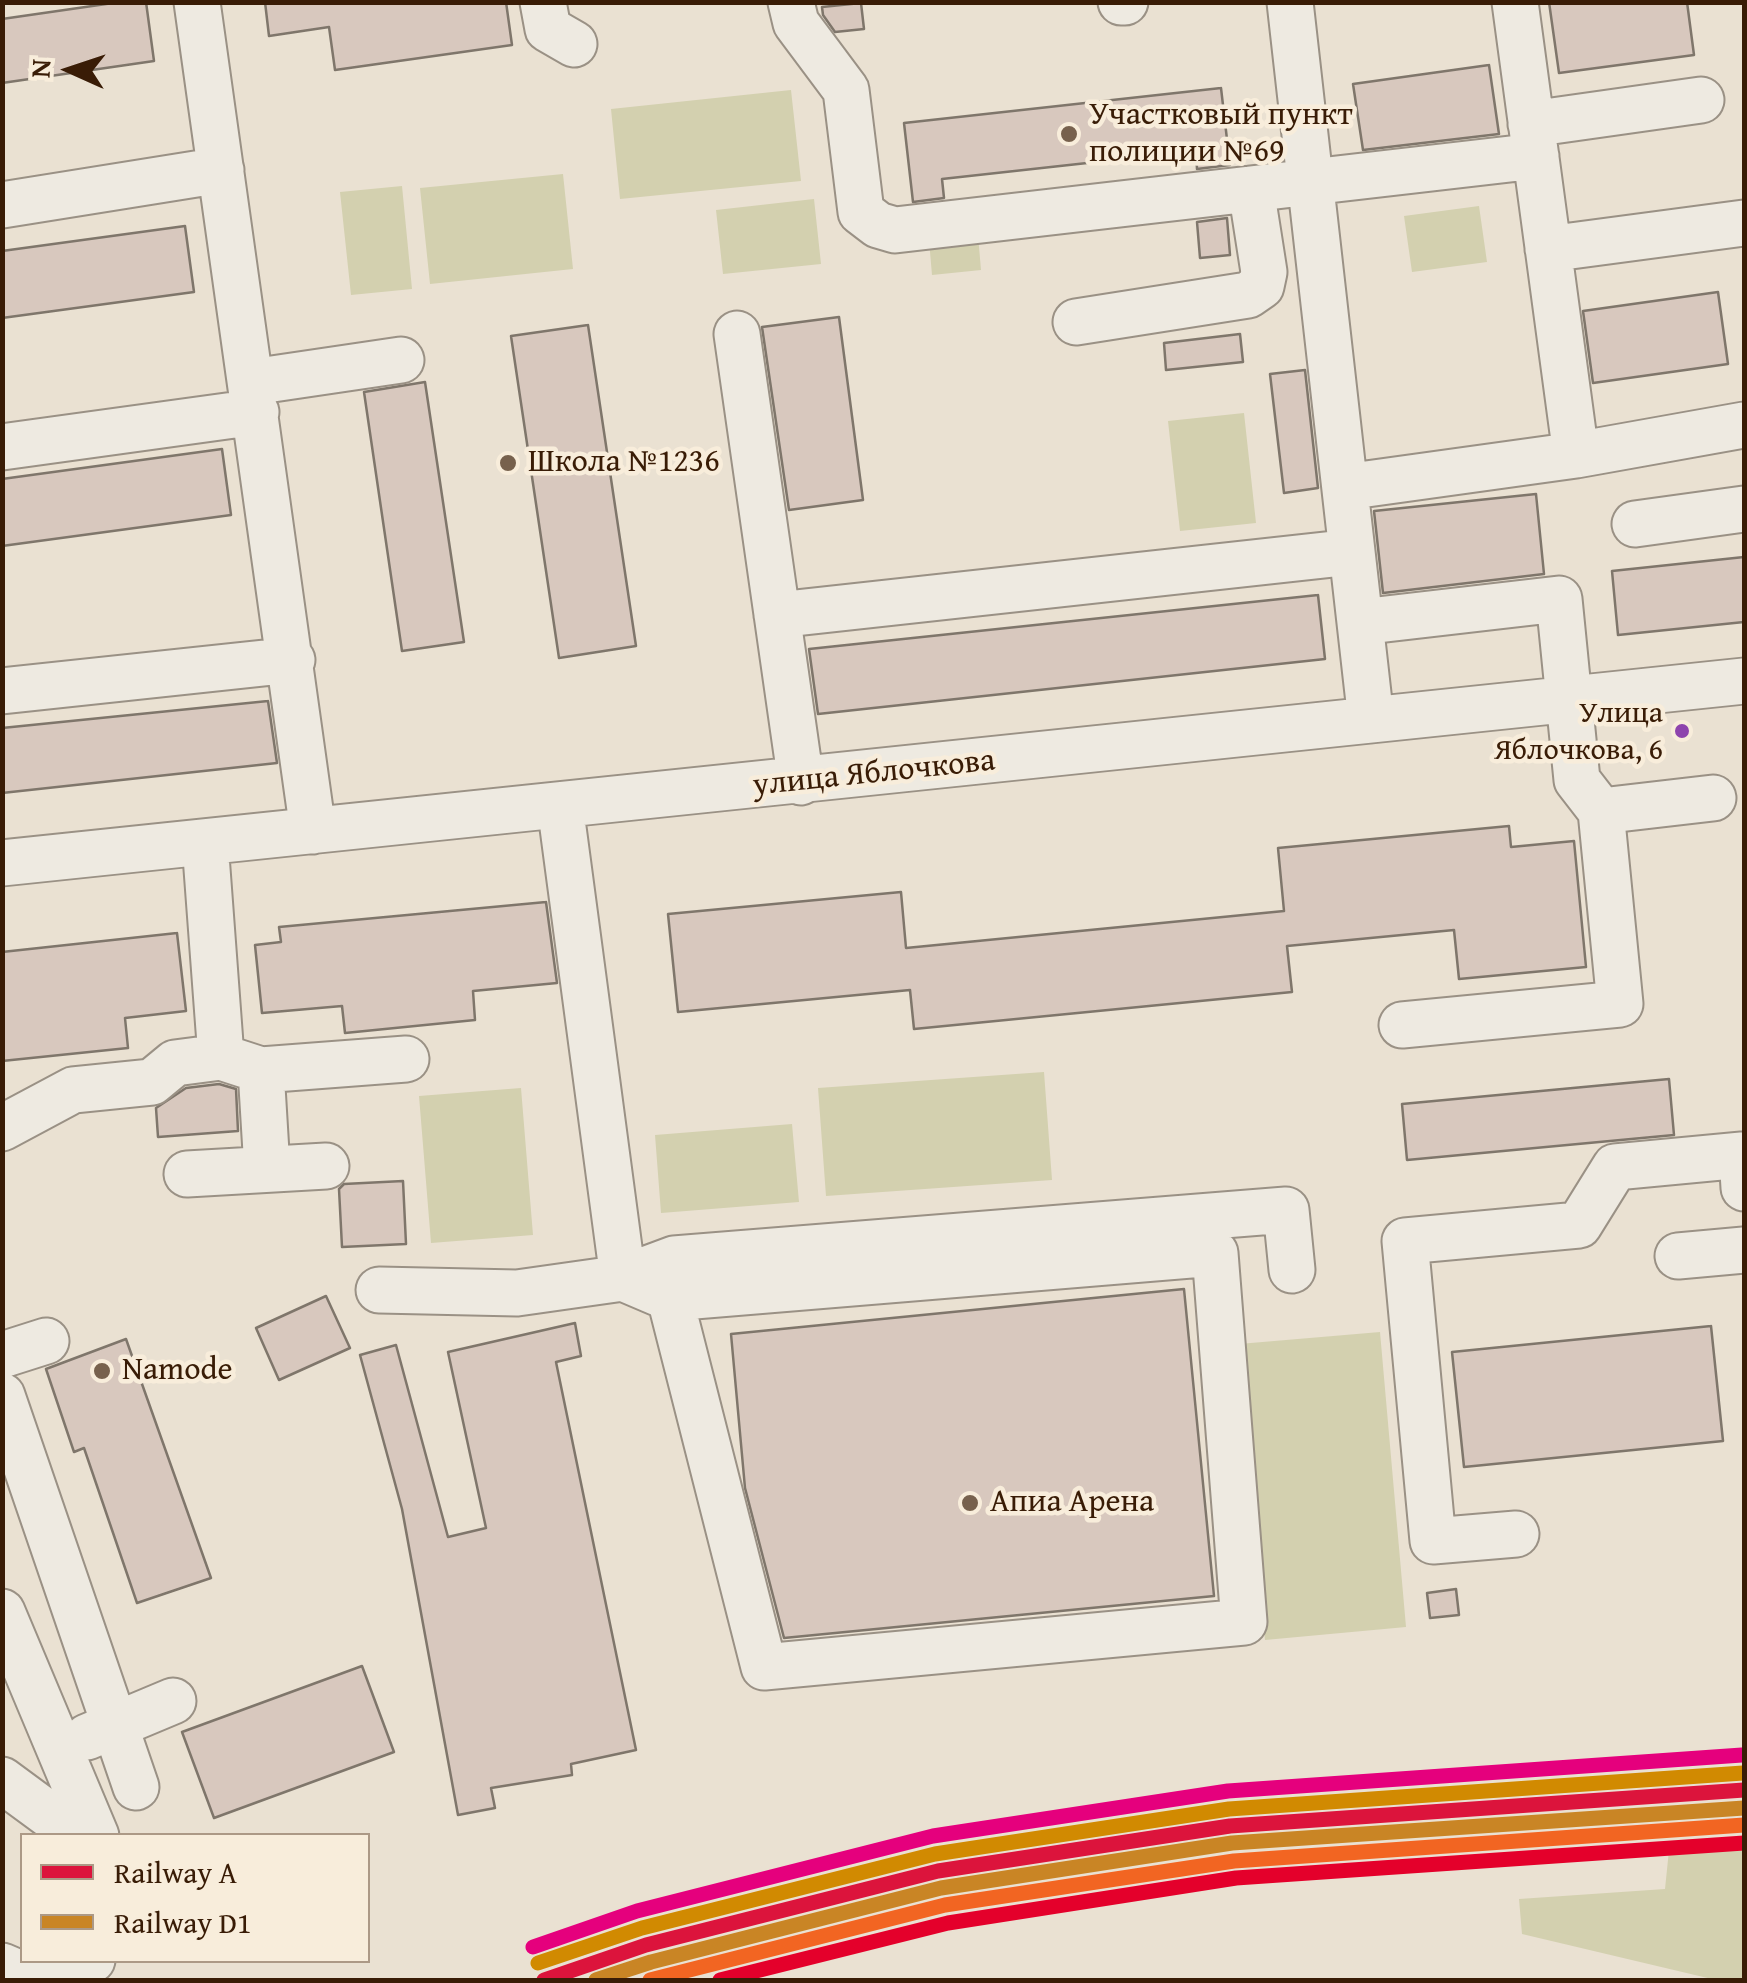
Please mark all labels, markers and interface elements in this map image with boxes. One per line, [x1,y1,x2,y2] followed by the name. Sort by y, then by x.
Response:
[20,20,120,120] north arrow
[19,58,61,79] text: N
[1089,97,1353,172] place label: Участковый пункт полиции №69
[1058,123,1080,145] marker: Участковый пункт полиции №69
[528,444,720,482] place label: Школа №1236
[497,452,519,474] marker: Школа №1236
[1494,696,1663,766] place label: Улица Яблочкова, 6
[1672,721,1692,741] marker: Улица Яблочкова, 6
[751,742,997,806] street label: улица Яблочкова
[122,1352,233,1390] place label: Namode
[91,1360,113,1382] marker: Namode
[990,1484,1154,1522] place label: Апиа Арена
[959,1492,981,1514] marker: Апиа Арена
[20,1833,370,1963] legend
[114,1850,237,1894] text: Railway A
[114,1900,252,1944] text: Railway D1

